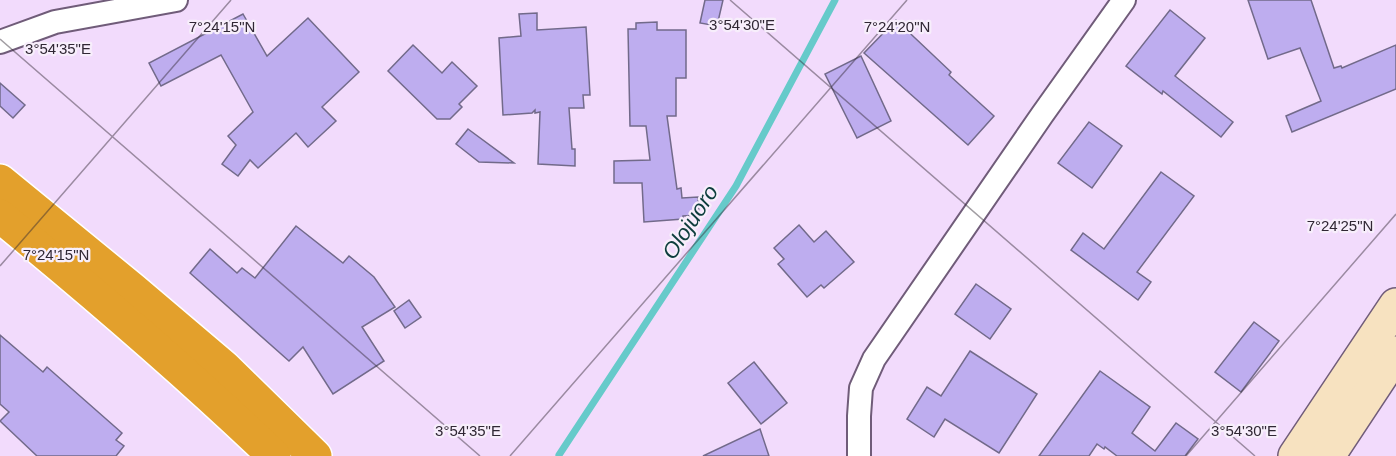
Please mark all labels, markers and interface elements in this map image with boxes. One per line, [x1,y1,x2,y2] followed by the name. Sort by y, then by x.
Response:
[709,16,775,33] text: 3°54'30"E
[189,18,255,35] text: 7°24'15"N
[864,18,930,35] text: 7°24'20"N
[25,40,91,57] text: 3°54'35"E
[657,180,723,264] water label: Olojuoro
[1307,217,1373,234] text: 7°24'25"N
[23,246,89,263] text: 7°24'15"N
[435,422,501,439] text: 3°54'35"E
[1211,422,1277,439] text: 3°54'30"E

